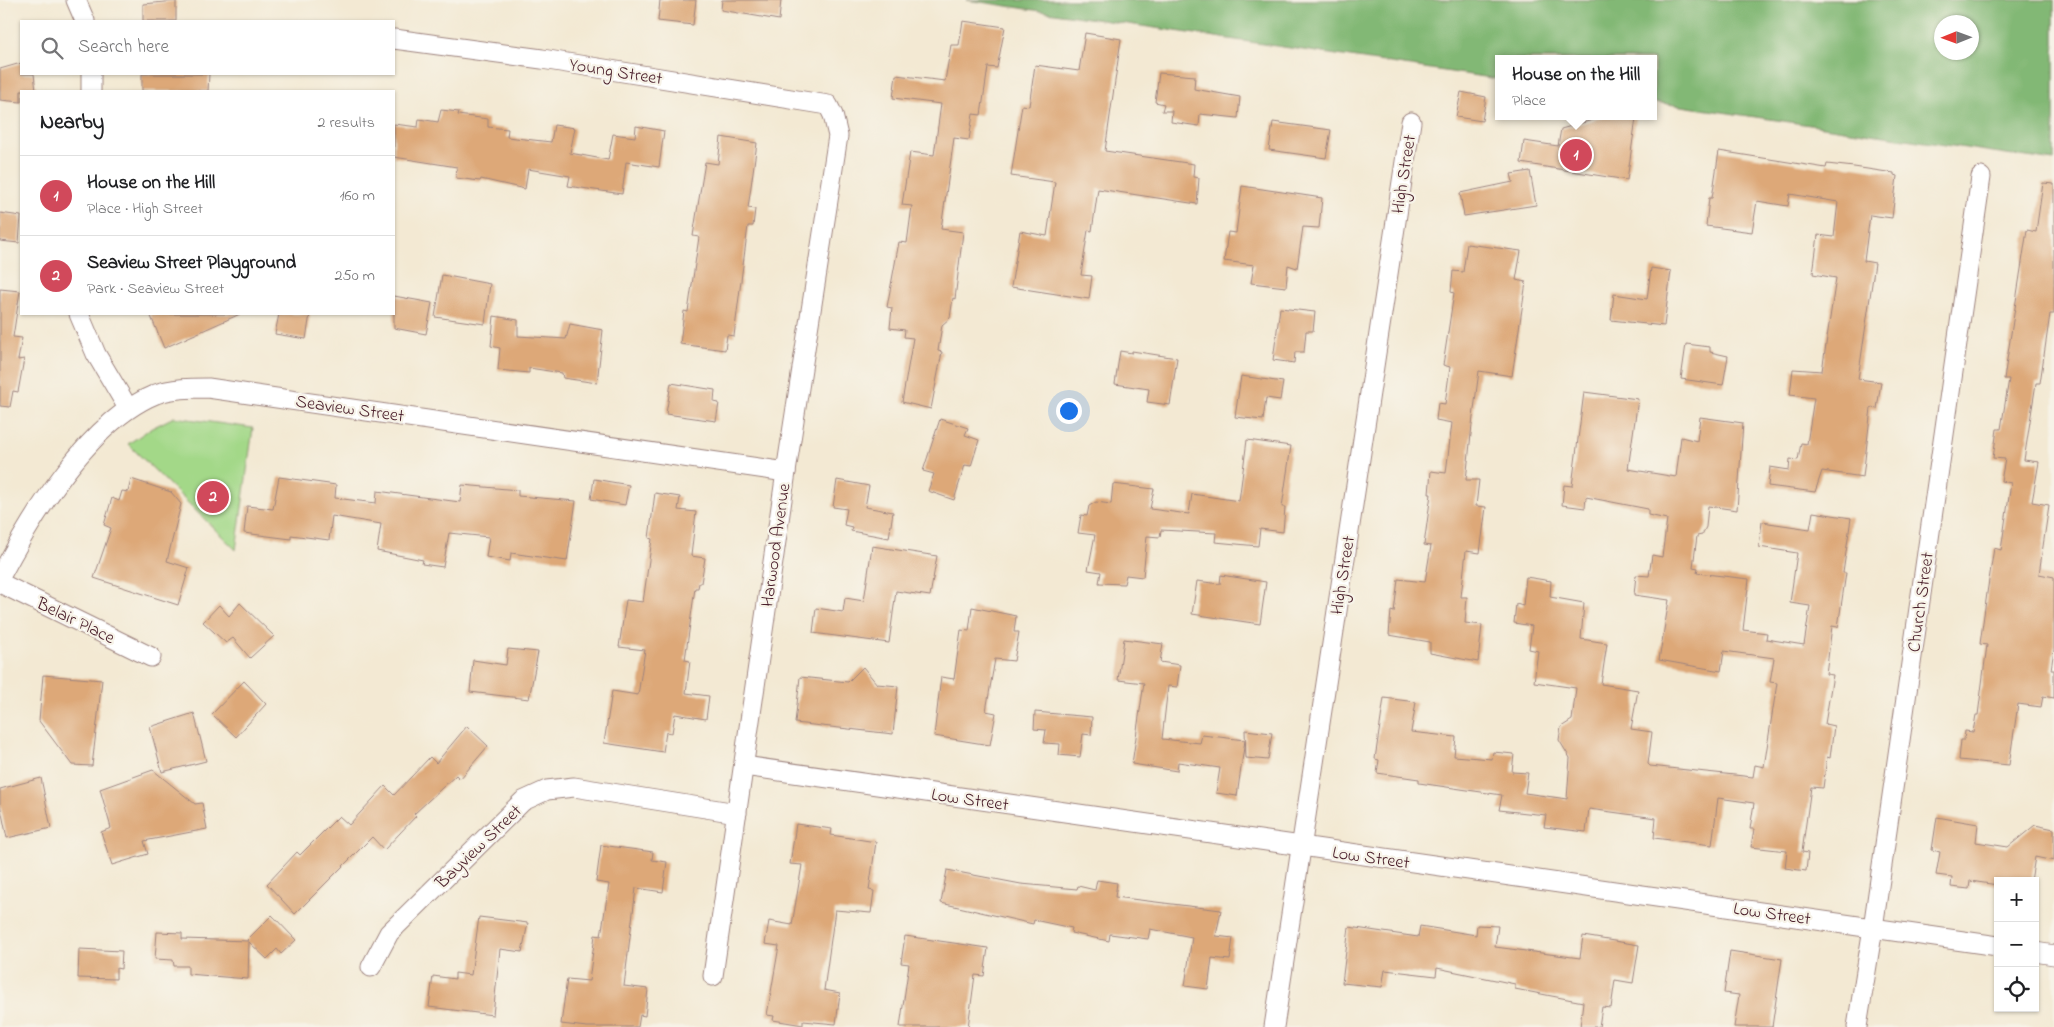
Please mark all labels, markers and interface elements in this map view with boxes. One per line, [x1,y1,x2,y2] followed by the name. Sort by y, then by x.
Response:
[1934,15,1979,60] north arrow
[20,20,395,75] search box
[38,34,66,62] icon: search
[78,34,169,61] text: Search here
[567,53,664,94] street label: Young Street
[1495,55,1657,120] popup
[1512,62,1640,89] text: House on the Hill
[1512,89,1546,113] text: Place
[40,108,104,138] text: Nearby
[317,111,375,135] text: 2 results
[1386,133,1425,216] street label: High Street
[1560,136,1592,174] pin: 1
[87,170,215,197] text: House on the Hill
[53,184,59,208] text: 1
[340,184,375,208] text: 160 m
[87,197,203,221] text: Place · High Street
[87,250,296,277] text: Seaview Street Playground
[52,264,60,288] text: 2
[335,264,375,288] text: 250 m
[87,277,224,301] text: Park · Seaview Street
[294,390,406,430] street label: Seaview Street
[1056,398,1082,424] your location
[197,478,229,516] pin: 2
[755,481,799,609] street label: Harwood Avenue
[1325,534,1364,617] street label: High Street
[1902,551,1942,654] street label: Church Street
[31,591,120,652] street label: Belair Place
[929,783,1010,819] street label: Low Street
[429,799,529,896] street label: Bayview Street
[1330,841,1411,877] street label: Low Street
[1994,877,2039,1012] map controls
[1994,877,2039,922] button: +
[1731,897,1812,933] street label: Low Street
[1994,922,2039,967] button: −
[1994,967,2039,1012] button: locate

